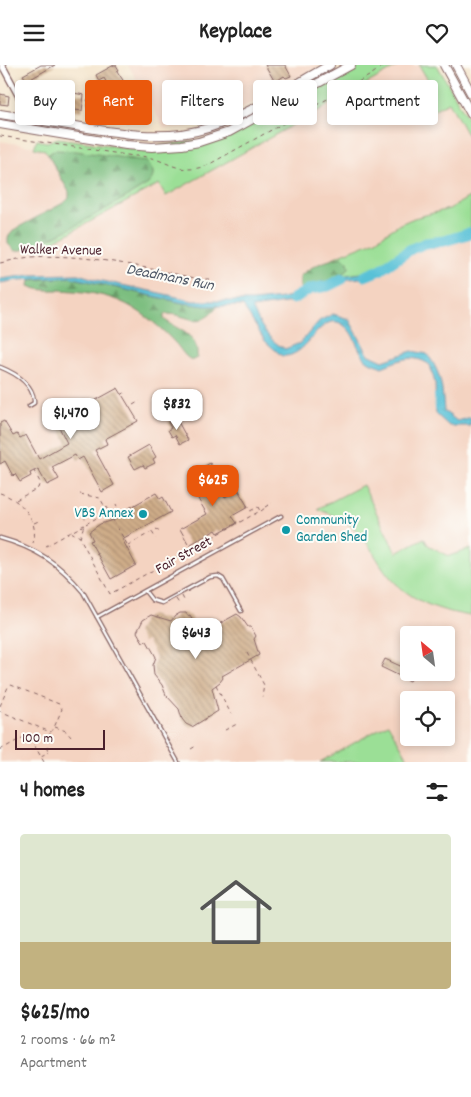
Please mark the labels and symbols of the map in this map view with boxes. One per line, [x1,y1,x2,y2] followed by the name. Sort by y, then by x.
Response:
[20,239,103,263] street label: Walker Avenue
[124,258,216,298] water label: Deadmans Run
[147,389,207,431] pin: $832
[30,397,112,440] pin: $1,470
[183,465,243,507] pin: $625
[74,503,133,525] place label: VBS Annex
[137,508,149,520] marker: VBS Annex
[296,510,367,549] place label: Community Garden Shed
[280,524,292,536] marker: Community Garden Shed
[152,531,217,581] street label: Fair Street
[166,617,226,660] pin: $643
[400,626,455,681] north arrow
[15,727,105,750] scale bar

